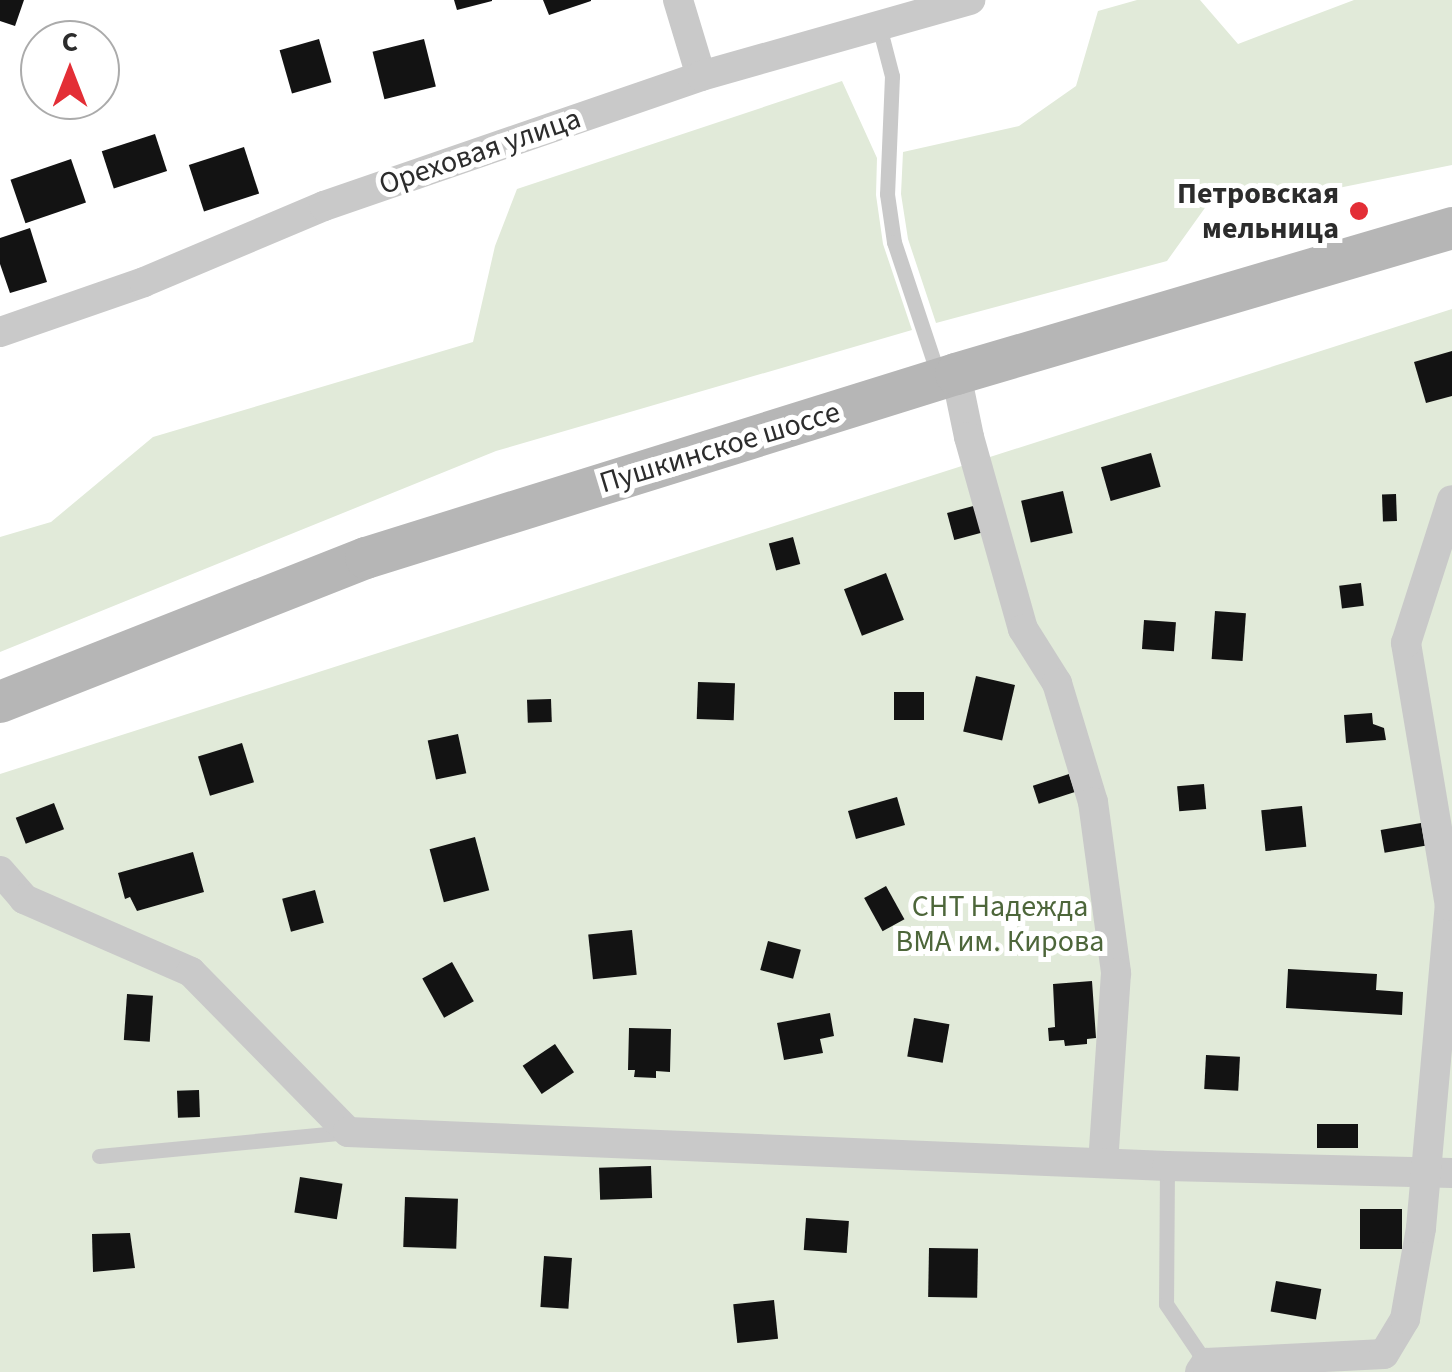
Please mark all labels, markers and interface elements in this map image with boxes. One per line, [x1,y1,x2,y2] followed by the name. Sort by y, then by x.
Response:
[20,20,120,120] north arrow
[62,22,78,62] text: С
[374,101,586,203] street label: Ореховая улица
[1177,176,1339,246] place label: Петровская мельница
[1348,200,1370,222] marker: Петровская мельница
[596,394,844,502] street label: Пушкинское шоссе
[896,889,1104,960] park label: СНТ Надежда ВМА им. Кирова

